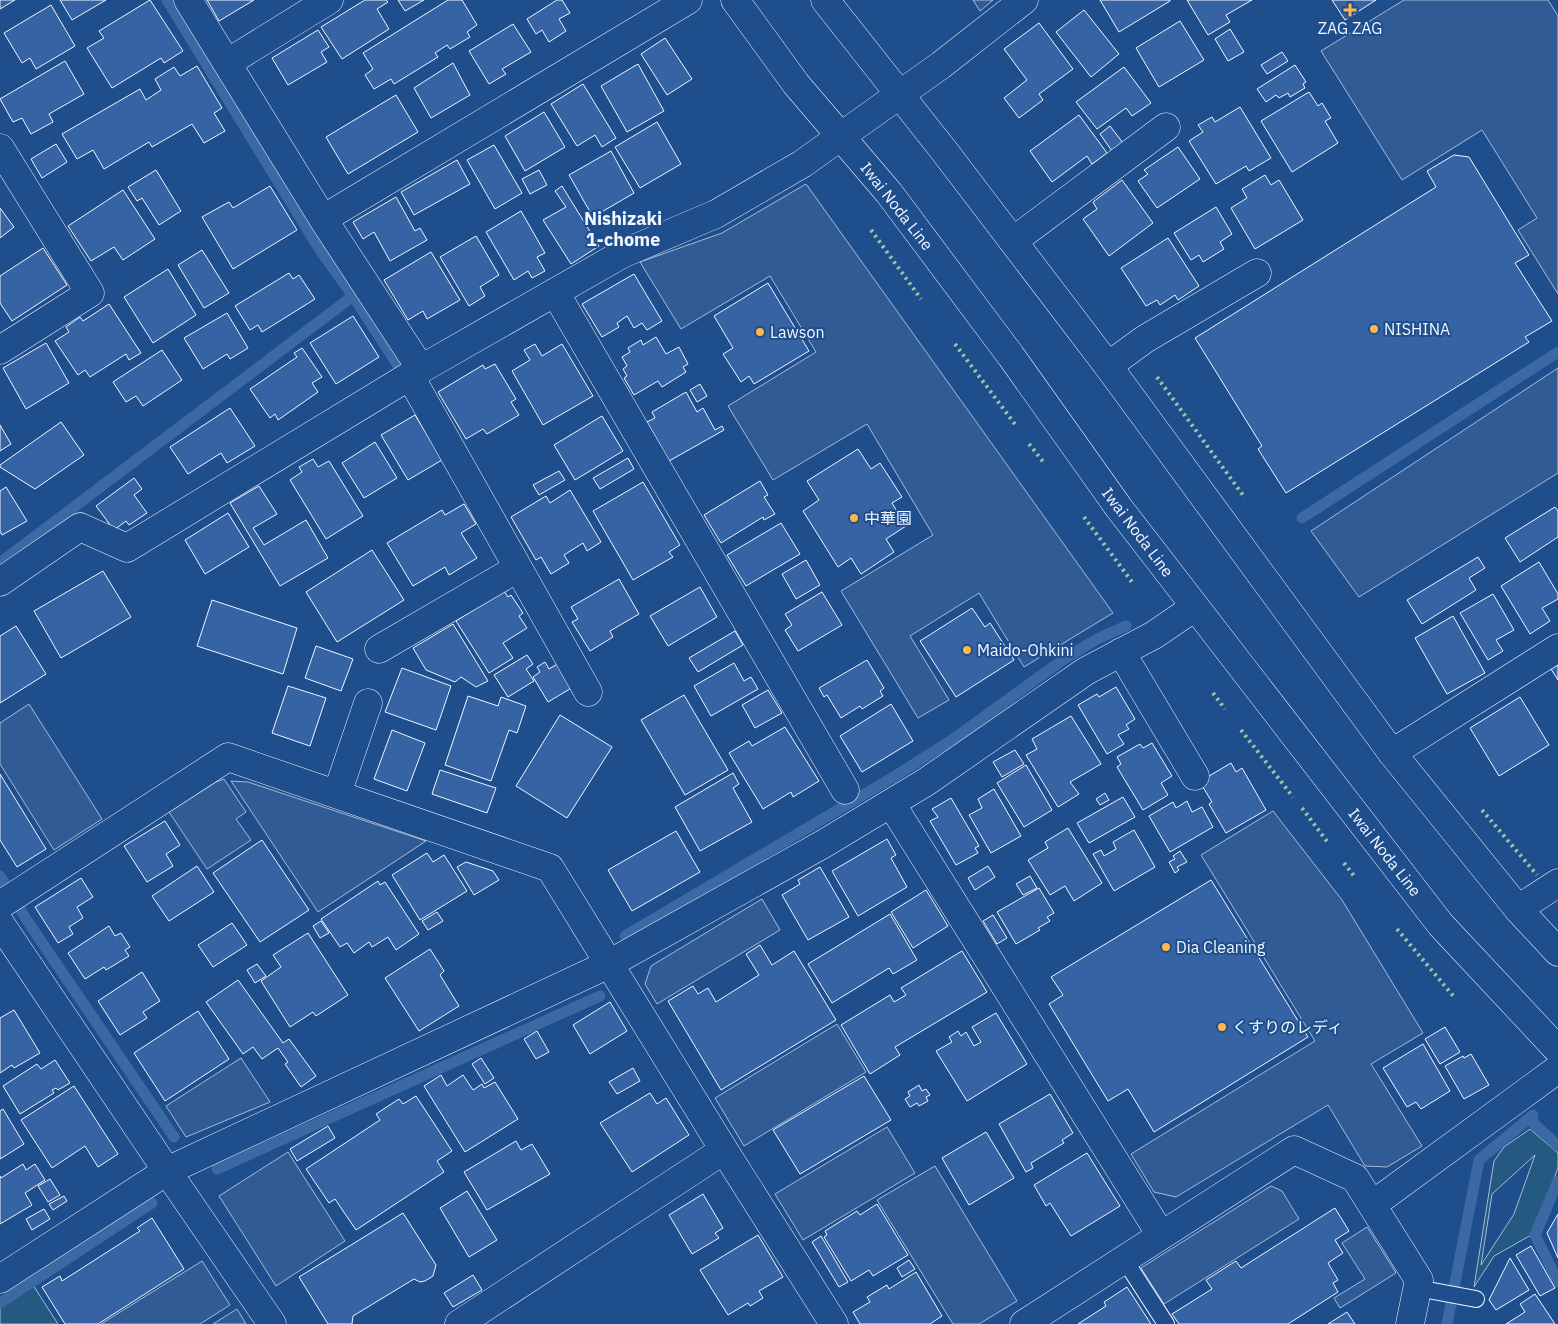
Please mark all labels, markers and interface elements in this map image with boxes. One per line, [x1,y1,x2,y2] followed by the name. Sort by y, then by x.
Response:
[1344,4,1356,16] marker: ZAG ZAG
[1318,18,1382,38] place label: ZAG ZAG
[856,158,938,254] street label: Iwai Noda Line
[584,207,662,251] district label: Nishizaki 1-chome
[1384,319,1450,339] place label: NISHINA
[770,322,825,342] place label: Lawson
[1368,323,1380,335] marker: NISHINA
[754,326,766,338] marker: Lawson
[1098,483,1178,581] street label: Iwai Noda Line
[864,508,912,528] place label: 中華園
[848,512,860,524] marker: 中華園
[977,640,1074,660] place label: Maido-Ohkini
[961,644,973,656] marker: Maido-Ohkini
[1344,804,1426,900] street label: Iwai Noda Line
[1176,937,1266,957] place label: Dia Cleaning
[1160,941,1172,953] marker: Dia Cleaning
[1232,1017,1343,1037] place label: くすりのレディ
[1216,1021,1228,1033] marker: くすりのレディ

